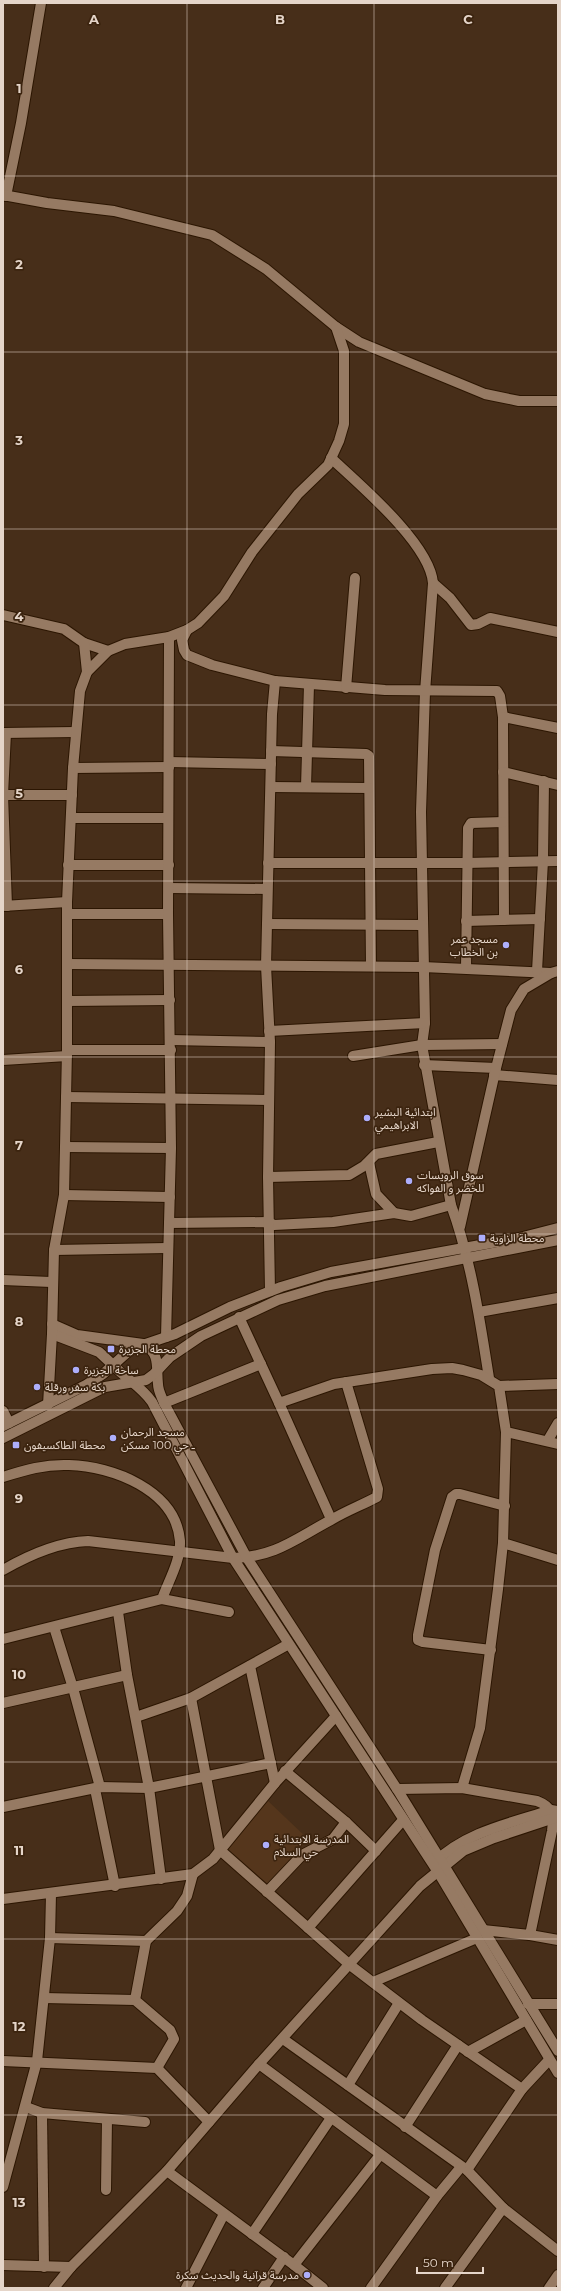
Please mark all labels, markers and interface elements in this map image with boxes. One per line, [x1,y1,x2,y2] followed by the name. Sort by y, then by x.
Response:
[88,11,100,27] text: A
[275,11,285,27] text: B
[463,11,473,27] text: C
[16,80,22,96] text: 1
[15,256,23,272] text: 2
[14,432,23,448] text: 3
[15,608,24,624] text: 4
[15,785,23,801] text: 5
[450,932,498,959] place label: مسجد عمر بن الخطاب
[501,940,511,950] marker: مسجد عمر بن الخطاب
[15,961,24,977] text: 6
[374,1105,436,1135] place label: ابتدائية البشير الابراهيمي
[362,1113,372,1123] marker: ابتدائية البشير الابراهيمي
[15,1137,23,1153] text: 7
[417,1168,484,1195] place label: سوق الرويسات للخضر و الفواكه
[404,1176,414,1186] marker: سوق الرويسات للخضر و الفواكه
[490,1231,545,1245] place label: محطة الزاوية
[477,1233,487,1243] marker: محطة الزاوية
[15,1313,24,1329] text: 8
[119,1342,176,1356] place label: محطة الجزيرة
[106,1344,116,1354] marker: محطة الجزيرة
[84,1363,139,1377] place label: ساحة الجزيرة
[71,1365,81,1375] marker: ساحة الجزيرة
[45,1380,105,1394] place label: بكة سفر ورقلة
[32,1382,42,1392] marker: بكة سفر ورقلة
[121,1425,196,1455] place label: مسجد الرحمان ـ حي 100 مسكن
[108,1433,118,1443] marker: مسجد الرحمان ـ حي 100 مسكن
[24,1438,106,1452] place label: محطة الطاكسيفون
[11,1440,21,1450] marker: محطة الطاكسيفون
[15,1490,23,1506] text: 9
[12,1666,26,1682] text: 10
[274,1832,349,1862] place label: المدرسة الابتدائية حي السلام
[261,1840,271,1850] marker: المدرسة الابتدائية حي السلام
[14,1842,24,1858] text: 11
[13,2018,26,2034] text: 12
[13,2194,26,2210] text: 13
[417,2249,483,2275] scale bar
[423,2255,454,2270] text: 50 m
[176,2268,299,2282] place label: مدرسة قرآنية والحديث سكرة
[302,2270,312,2280] marker: مدرسة قرآنية والحديث سكرة

